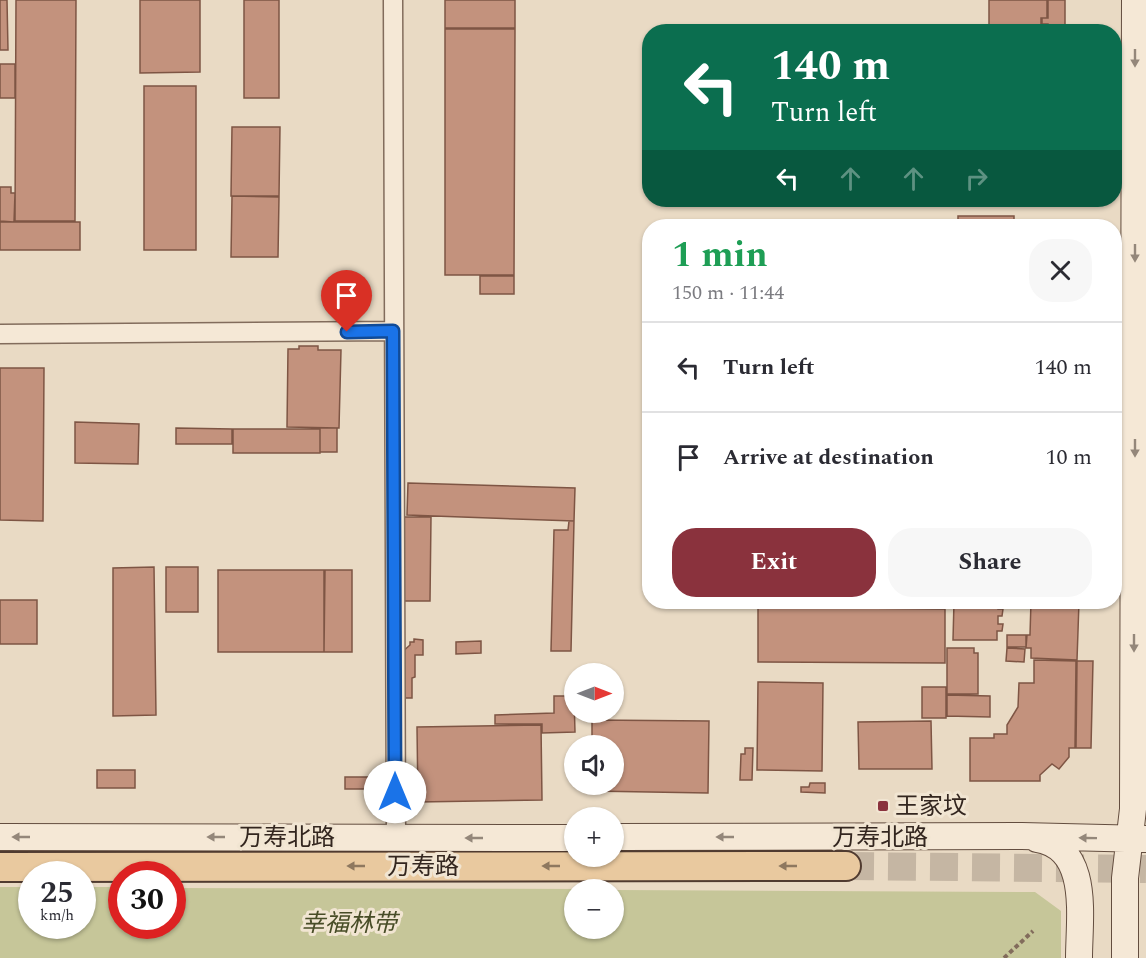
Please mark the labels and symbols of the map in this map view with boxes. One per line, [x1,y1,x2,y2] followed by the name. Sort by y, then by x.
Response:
[1130,49,1140,68] one-way arrow
[1130,244,1140,263] one-way arrow
[321,270,372,332] pin
[1130,439,1140,458] one-way arrow
[1129,634,1139,653] one-way arrow
[564,663,624,723] north arrow
[363,760,427,824] position arrow
[895,789,967,825] place label: 王家坟
[876,799,890,813] marker: 王家坟
[239,820,335,856] street label: 万寿北路
[832,820,928,856] street label: 万寿北路
[12,832,31,842] one-way arrow
[207,832,226,842] one-way arrow
[715,832,734,842] one-way arrow
[465,833,484,843] one-way arrow
[1078,833,1097,842] one-way arrow
[387,849,459,885] street label: 万寿路
[108,861,186,939] speed limit sign: 30
[346,861,365,871] one-way arrow
[541,861,560,871] one-way arrow
[778,861,797,871] one-way arrow
[301,906,401,942] park label: 幸福林带

